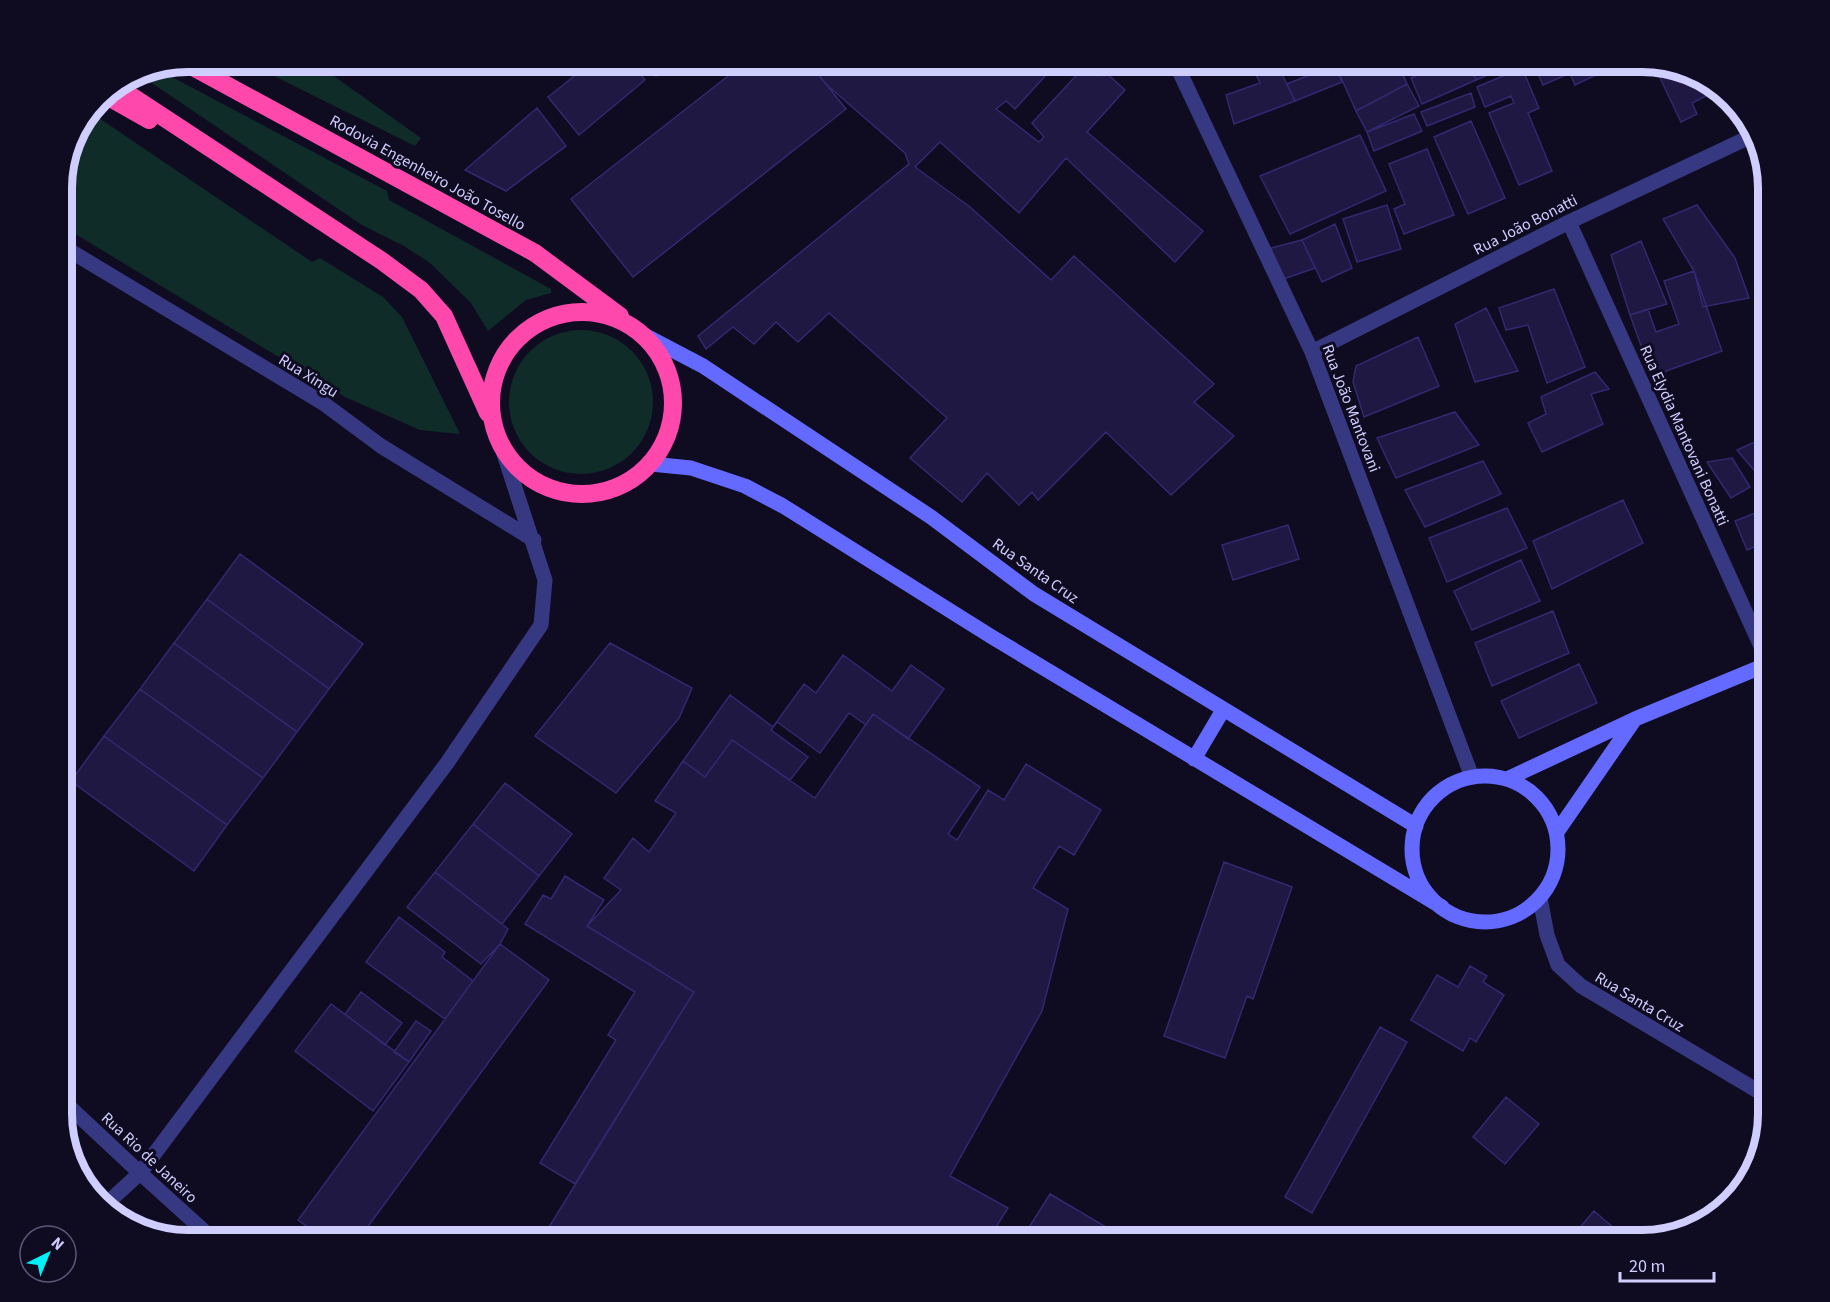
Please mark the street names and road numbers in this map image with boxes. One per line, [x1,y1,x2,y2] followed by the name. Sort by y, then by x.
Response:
[326,110,530,236] street label: Rodovia Engenheiro João Tosello
[1470,189,1581,261] street label: Rua João Bonatti
[1317,341,1386,475] street label: Rua João Mantovani
[1634,342,1734,529] street label: Rua Elydia Mantovani Bonatti
[274,349,343,403] street label: Rua Xingu
[988,533,1083,609] street label: Rua Santa Cruz
[1591,966,1689,1037] street label: Rua Santa Cruz
[96,1107,202,1208] street label: Rua Rio de Janeiro

